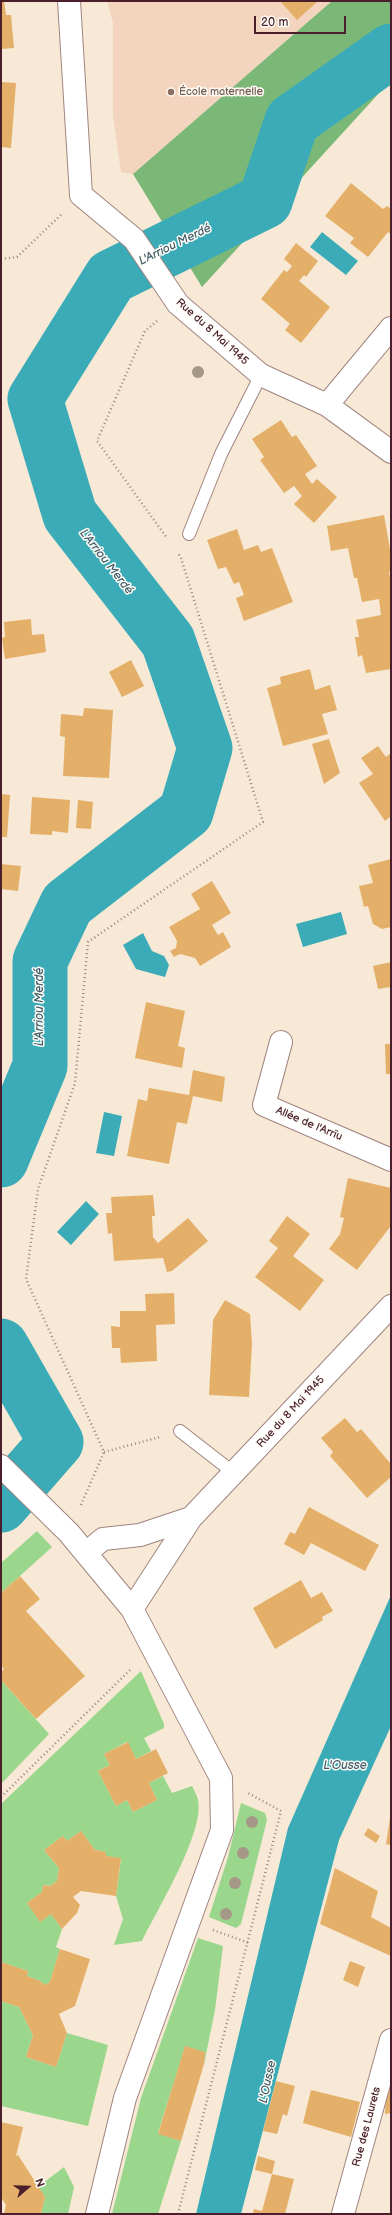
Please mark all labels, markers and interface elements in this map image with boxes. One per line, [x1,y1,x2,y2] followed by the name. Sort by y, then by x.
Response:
[256,8,348,34] scale bar
[261,15,288,30] text: 20 m
[179,85,263,99] place label: École maternelle
[166,87,176,97] marker: École maternelle
[136,221,214,269] water label: L'Arriou Merdé
[173,296,251,368] street label: Rue du 8 Mai 1945
[76,527,136,597] water label: L'Arriou Merdé
[33,968,47,1046] water label: L'Arriou Merdé
[274,1104,344,1144] street label: Allée de l'Arrïu
[254,1373,328,1451] street label: Rue du 8 Mai 1945
[323,1759,367,1773] water label: L'Ousse
[256,2059,280,2105] water label: L'Ousse
[350,2086,384,2168] street label: Rue des Laurets
[8,2167,48,2207] north arrow
[32,2177,47,2189] text: N

